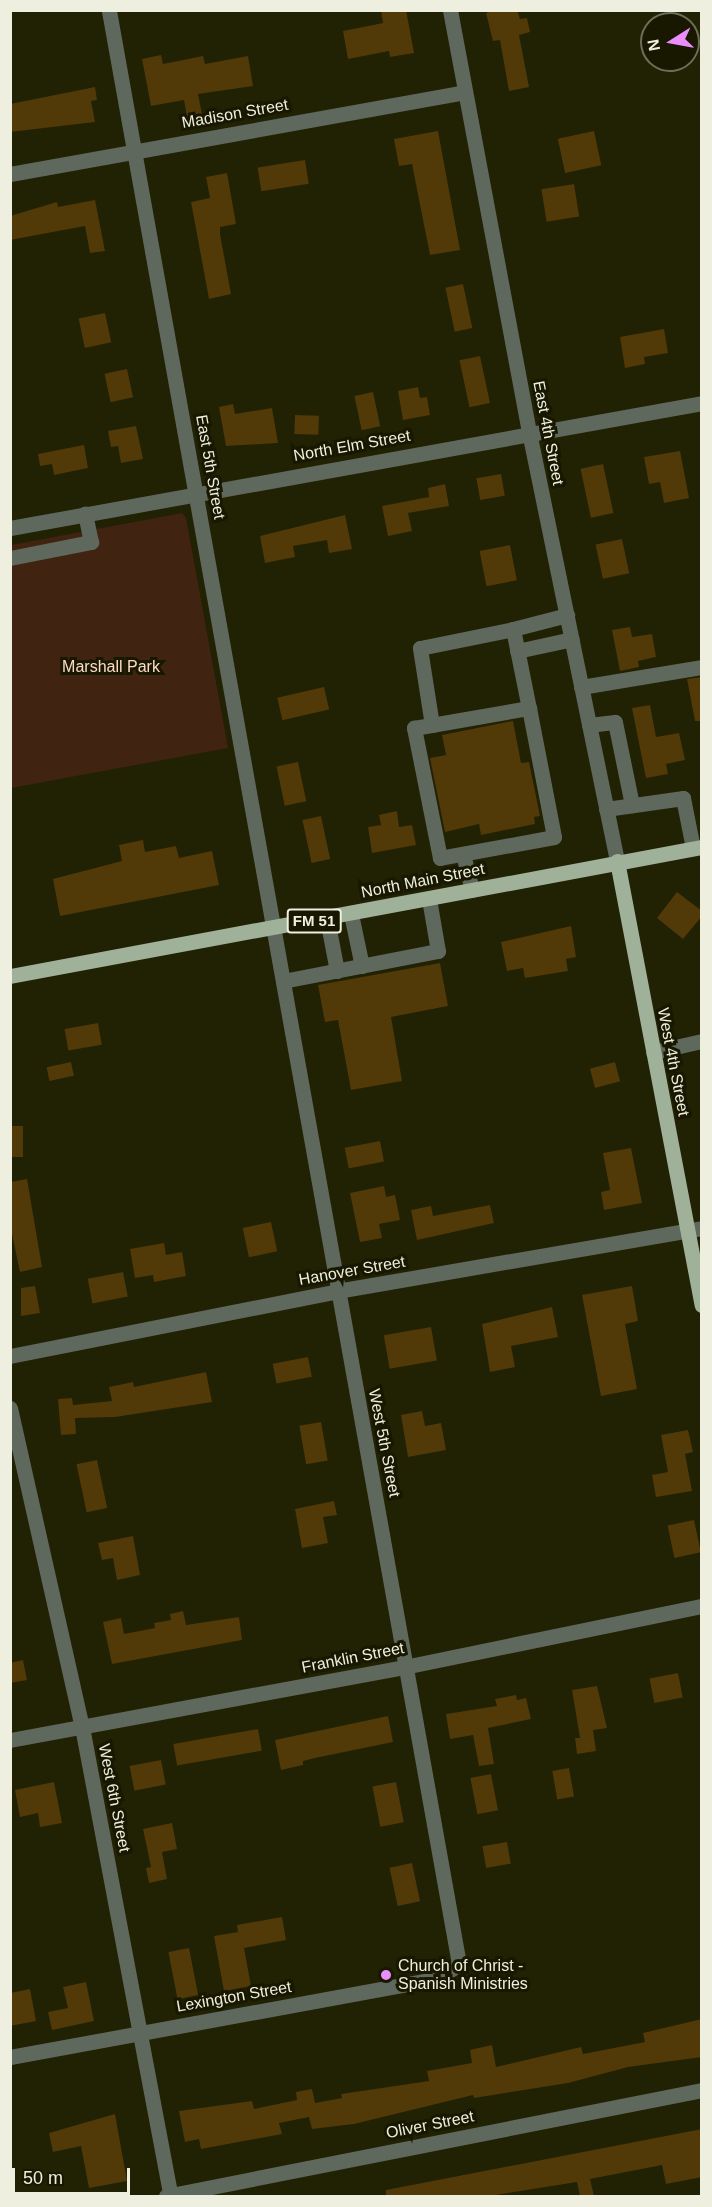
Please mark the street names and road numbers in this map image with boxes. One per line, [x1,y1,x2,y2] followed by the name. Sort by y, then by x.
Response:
[180,95,290,133] street label: Madison Street
[528,379,568,487] street label: East 4th Street
[191,413,229,521] street label: East 5th Street
[292,426,412,466] street label: North Elm Street
[360,860,486,902] street label: North Main Street
[286,909,342,933] road number: FM 51
[653,1006,693,1118] street label: West 4th Street
[297,1252,407,1290] street label: Hanover Street
[364,1387,404,1499] street label: West 5th Street
[300,1639,406,1677] street label: Franklin Street
[94,1742,134,1854] street label: West 6th Street
[175,1977,293,2017] street label: Lexington Street
[385,2107,475,2143] street label: Oliver Street

